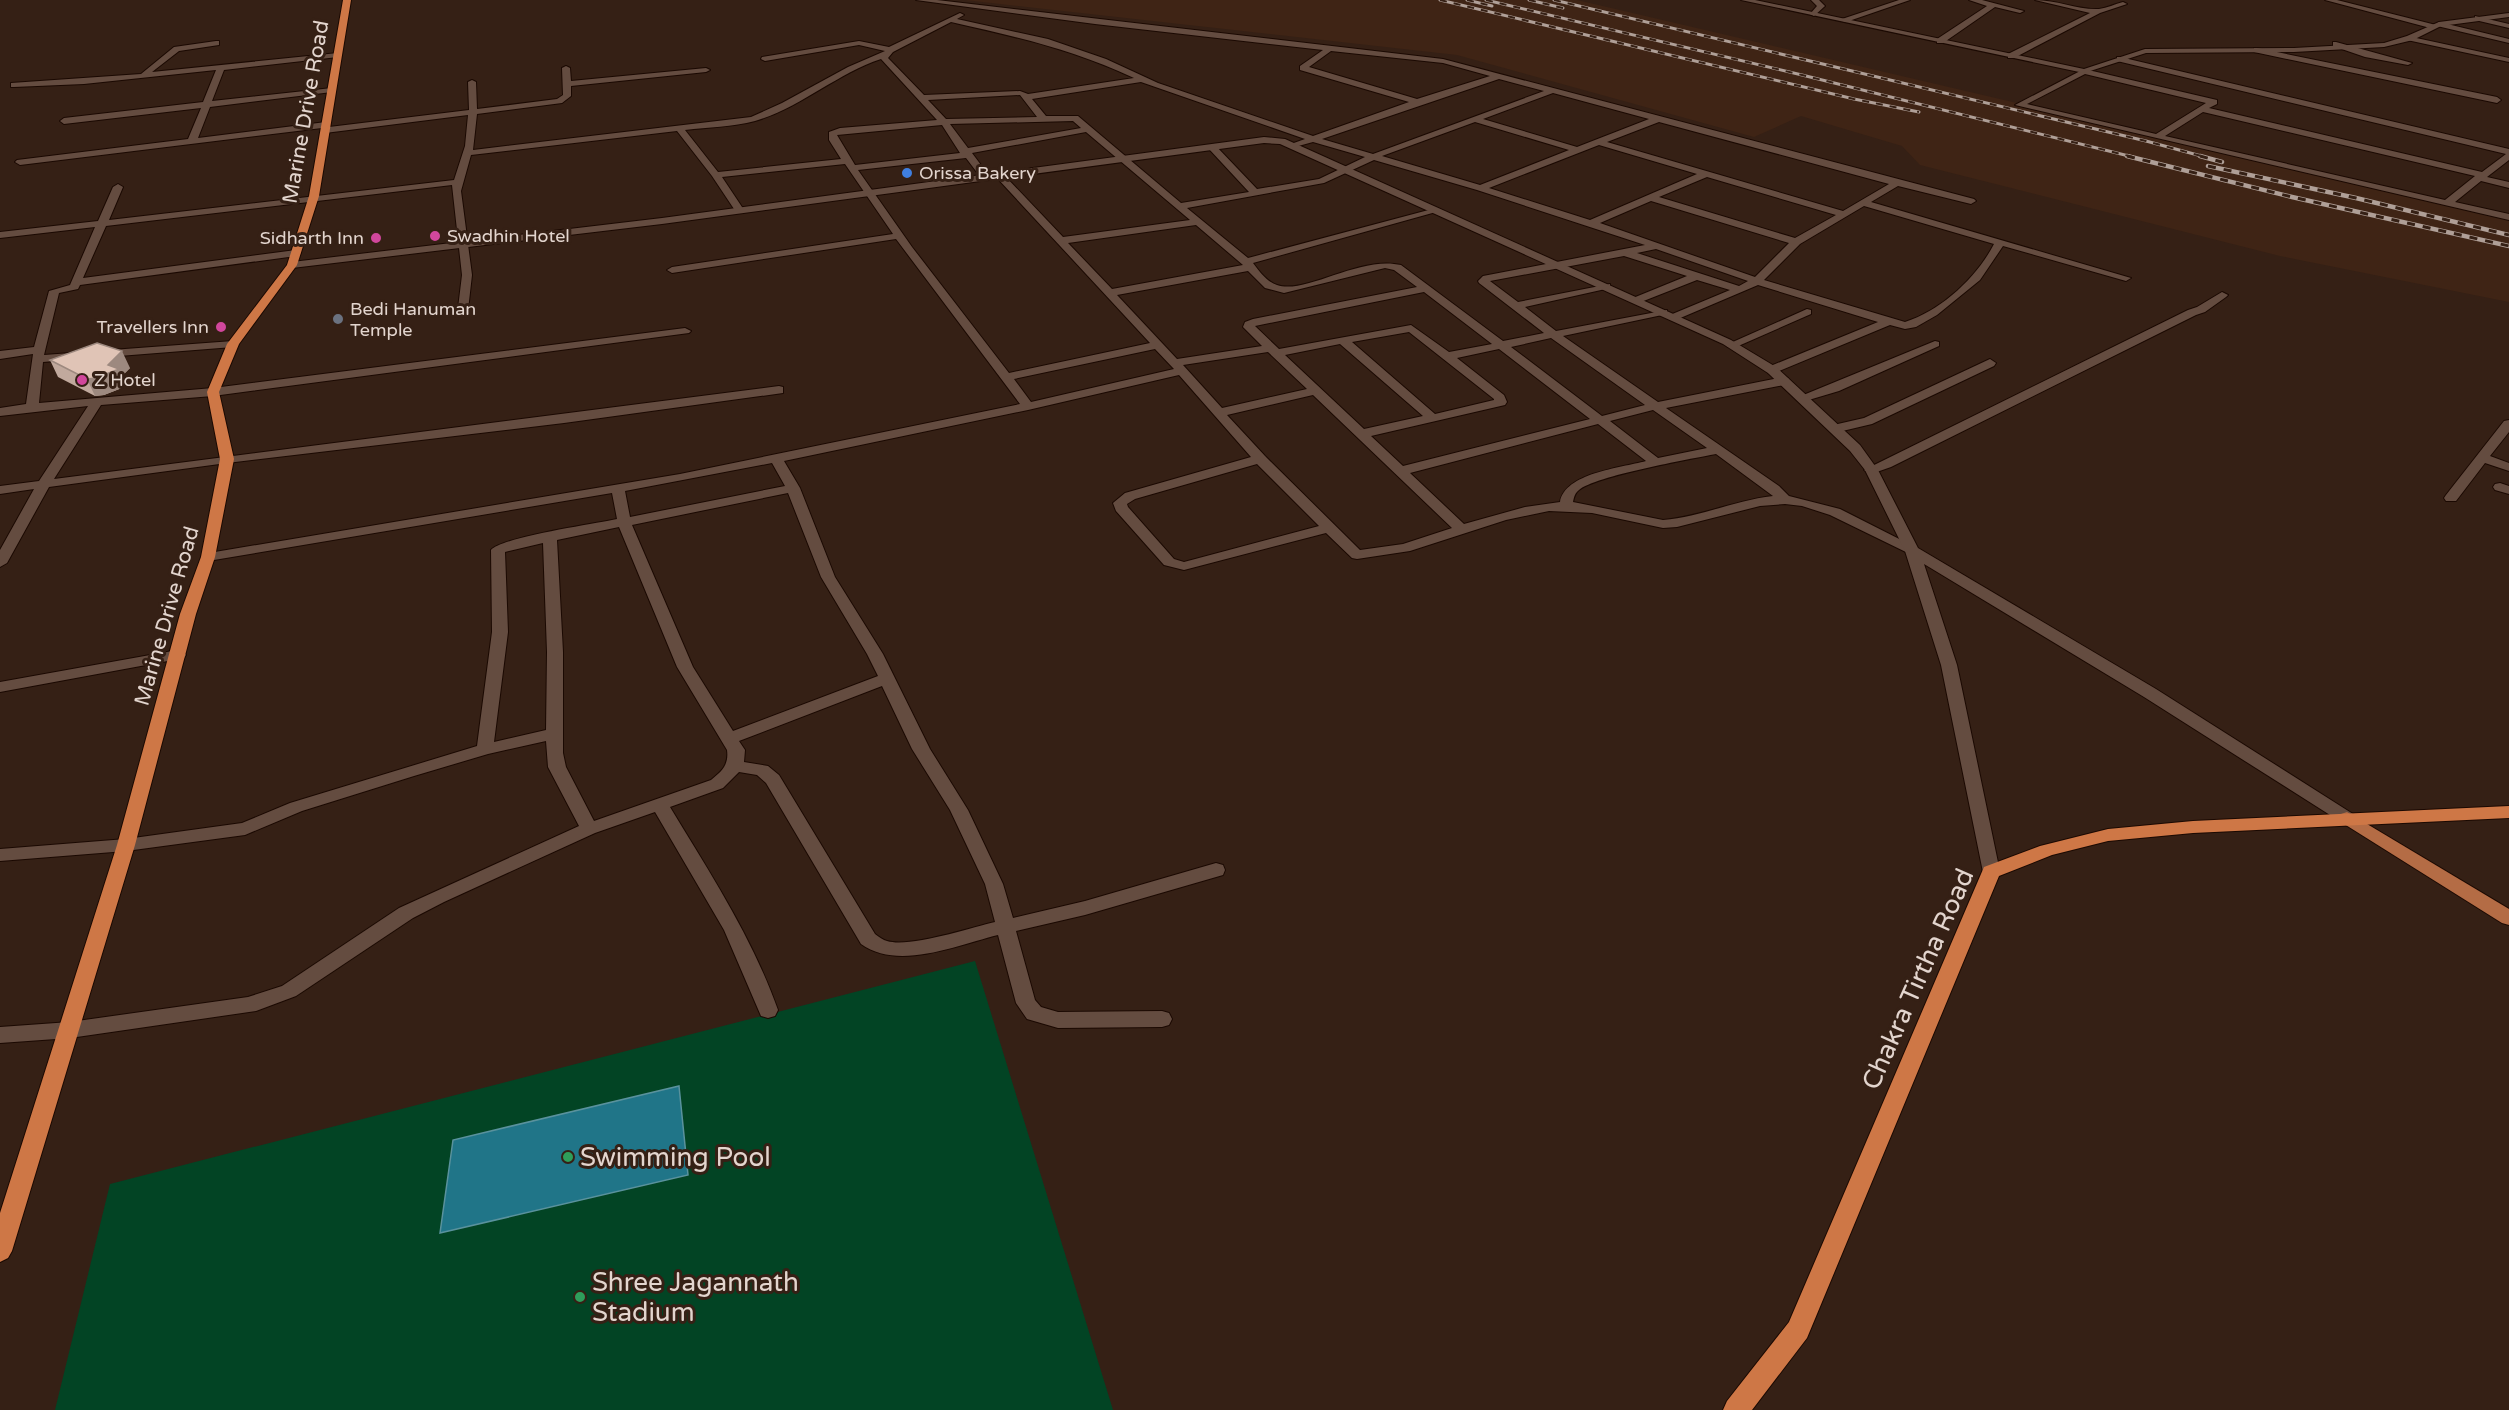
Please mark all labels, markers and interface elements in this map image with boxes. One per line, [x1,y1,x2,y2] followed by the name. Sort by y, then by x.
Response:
[278,19,334,205] street label: Marine Drive Road
[919,162,1036,184] place label: Orissa Bakery
[900,166,914,180] marker: Orissa Bakery
[447,225,570,247] place label: Swadhin Hotel
[260,227,364,249] place label: Sidharth Inn
[428,229,442,243] marker: Swadhin Hotel
[369,231,383,245] marker: Sidharth Inn
[350,298,476,341] place label: Bedi Hanuman Temple
[331,312,345,326] marker: Bedi Hanuman Temple
[96,316,209,338] place label: Travellers Inn
[214,320,228,334] marker: Travellers Inn
[94,369,156,391] place label: Z Hotel
[75,373,89,387] marker: Z Hotel
[129,523,205,709] street label: Marine Drive Road
[1855,864,1981,1094] street label: Chakra Tirtha Road
[580,1142,771,1173] place label: Swimming Pool
[561,1150,575,1164] marker: Swimming Pool
[592,1267,799,1328] place label: Shree Jagannath Stadium
[573,1290,587,1304] marker: Shree Jagannath Stadium

